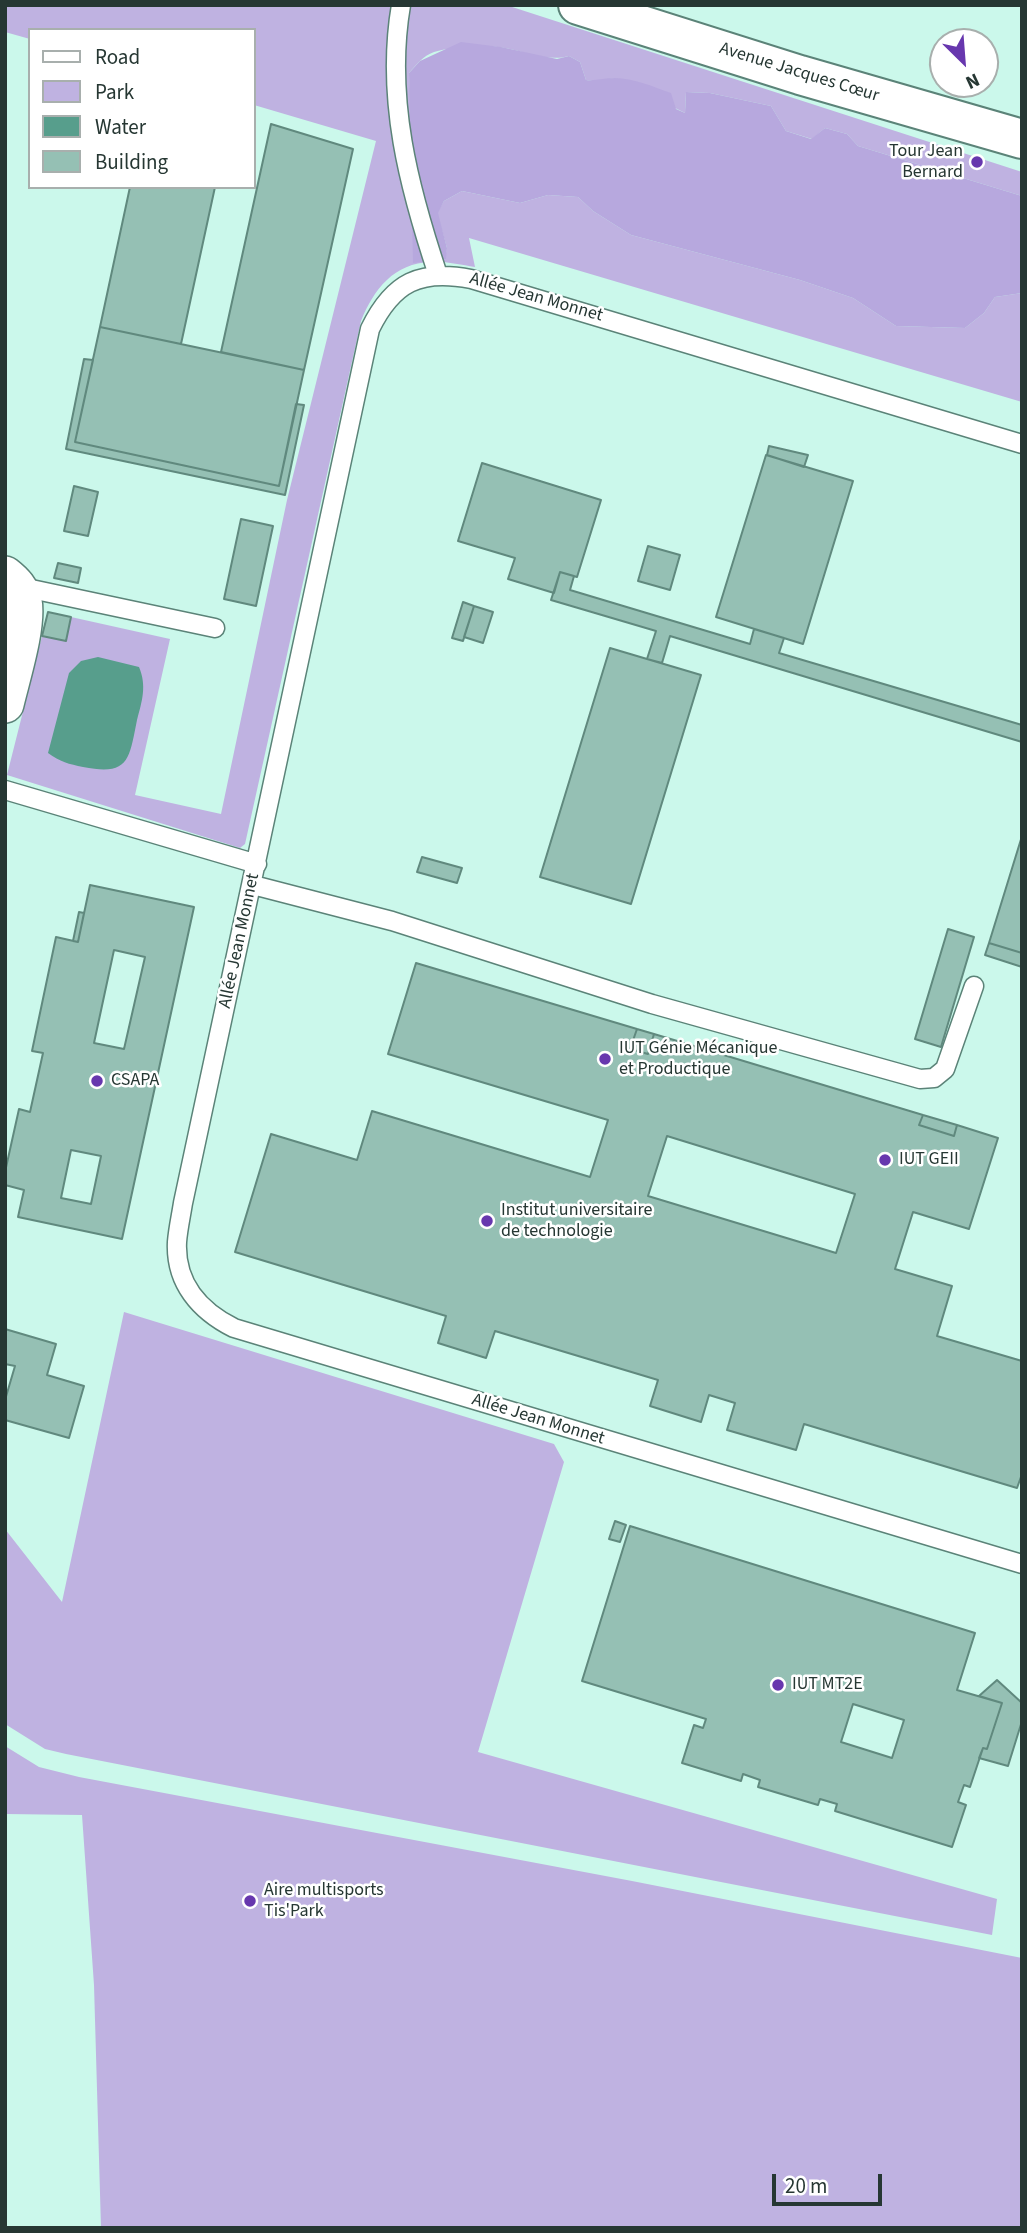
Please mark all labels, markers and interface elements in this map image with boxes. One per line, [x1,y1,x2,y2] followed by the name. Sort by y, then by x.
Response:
[28,28,256,189] legend
[929,28,999,98] north arrow
[717,38,881,108] street label: Avenue Jacques Cœur
[95,42,140,72] text: Road
[961,66,984,96] text: N
[95,77,134,107] text: Park
[95,112,146,142] text: Water
[889,141,963,184] place label: Tour Jean Bernard
[95,147,168,177] text: Building
[969,154,985,170] marker: Tour Jean Bernard
[467,269,605,327] street label: Allée Jean Monnet
[215,871,265,1011] street label: Allée Jean Monnet
[619,1038,778,1080] place label: IUT Génie Mécanique et Productique
[597,1051,613,1067] marker: IUT Génie Mécanique et Productique
[111,1070,159,1092] place label: CSAPA
[89,1073,105,1089] marker: CSAPA
[899,1149,959,1171] place label: IUT GEII
[877,1152,893,1168] marker: IUT GEII
[501,1200,653,1242] place label: Institut universitaire de technologie
[479,1213,495,1229] marker: Institut universitaire de technologie
[469,1390,607,1450] street label: Allée Jean Monnet
[792,1674,863,1696] place label: IUT MT2E
[770,1677,786,1693] marker: IUT MT2E
[264,1880,384,1923] place label: Aire multisports Tis'Park
[242,1893,258,1909] marker: Aire multisports Tis'Park
[775,2160,885,2204] scale bar
[785,2171,827,2201] text: 20 m

